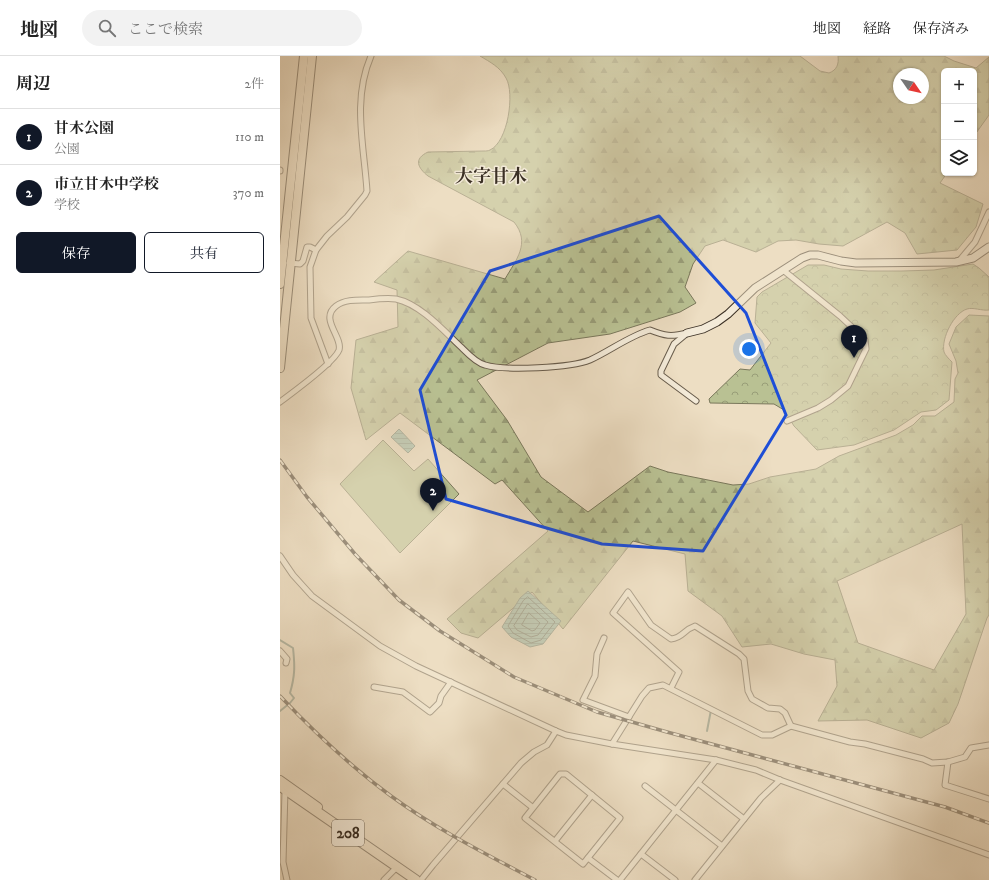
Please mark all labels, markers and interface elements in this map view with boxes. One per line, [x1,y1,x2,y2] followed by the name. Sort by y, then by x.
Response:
[82,10,362,46] search box
[96,17,118,39] icon: search
[20,19,58,42] text: 地図
[128,20,203,39] text: ここで検索
[813,20,841,38] text: 地図
[863,20,891,38] text: 経路
[913,20,969,38] text: 保存済み
[893,68,929,104] north arrow
[941,68,977,176] map controls
[941,68,977,104] button: +
[16,73,50,95] text: 周辺
[245,76,264,92] text: 2件
[941,104,977,140] button: −
[54,119,114,138] text: 甘木公園
[27,129,31,145] text: 1
[235,129,264,145] text: 110 m
[941,140,977,176] button: layers
[54,141,80,157] text: 公園
[455,166,527,188] district label: 大字甘木
[54,175,159,194] text: 市立甘木中学校
[26,185,32,201] text: 2
[233,185,264,201] text: 370 m
[54,197,80,213] text: 学校
[16,232,136,273] button: 保存
[144,232,264,273] button: 共有
[841,325,867,358] pin: 1
[739,339,759,359] your location
[420,478,446,511] pin: 2
[332,820,364,846] road number: 208

